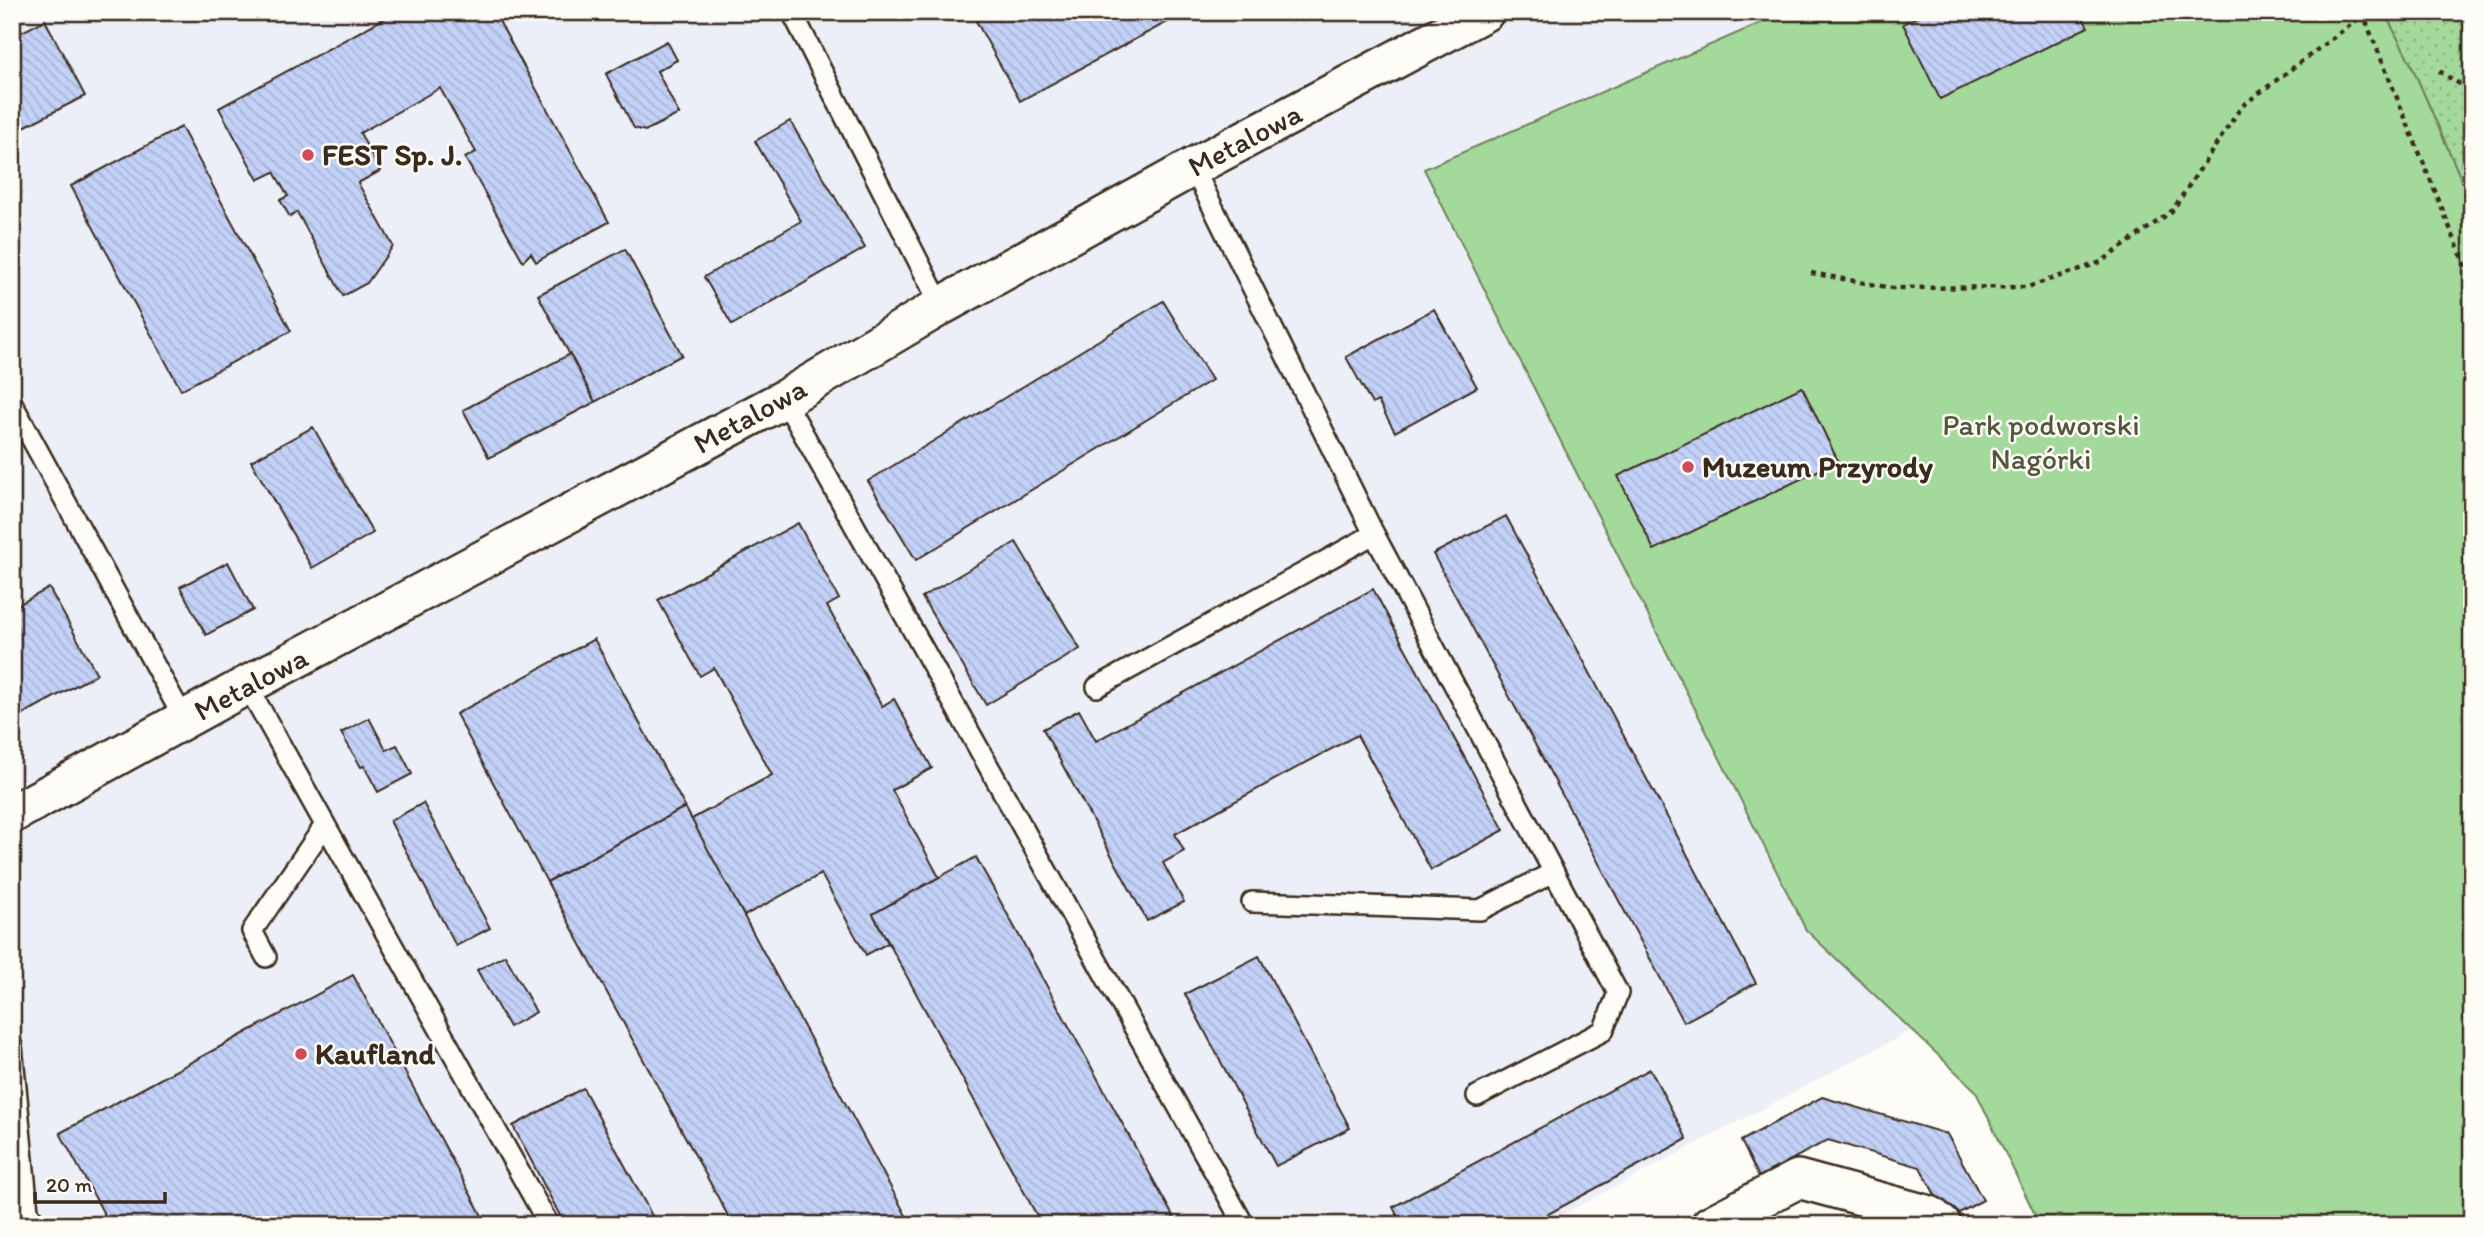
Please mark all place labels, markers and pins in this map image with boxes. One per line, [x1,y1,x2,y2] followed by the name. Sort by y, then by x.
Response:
[322,136,462,173] place label: FEST Sp. J.
[300,147,316,163] marker: FEST Sp. J.
[1702,448,1934,485] place label: Muzeum Przyrody
[1680,459,1696,475] marker: Muzeum Przyrody
[315,1035,436,1072] place label: Kaufland
[293,1046,309,1062] marker: Kaufland

